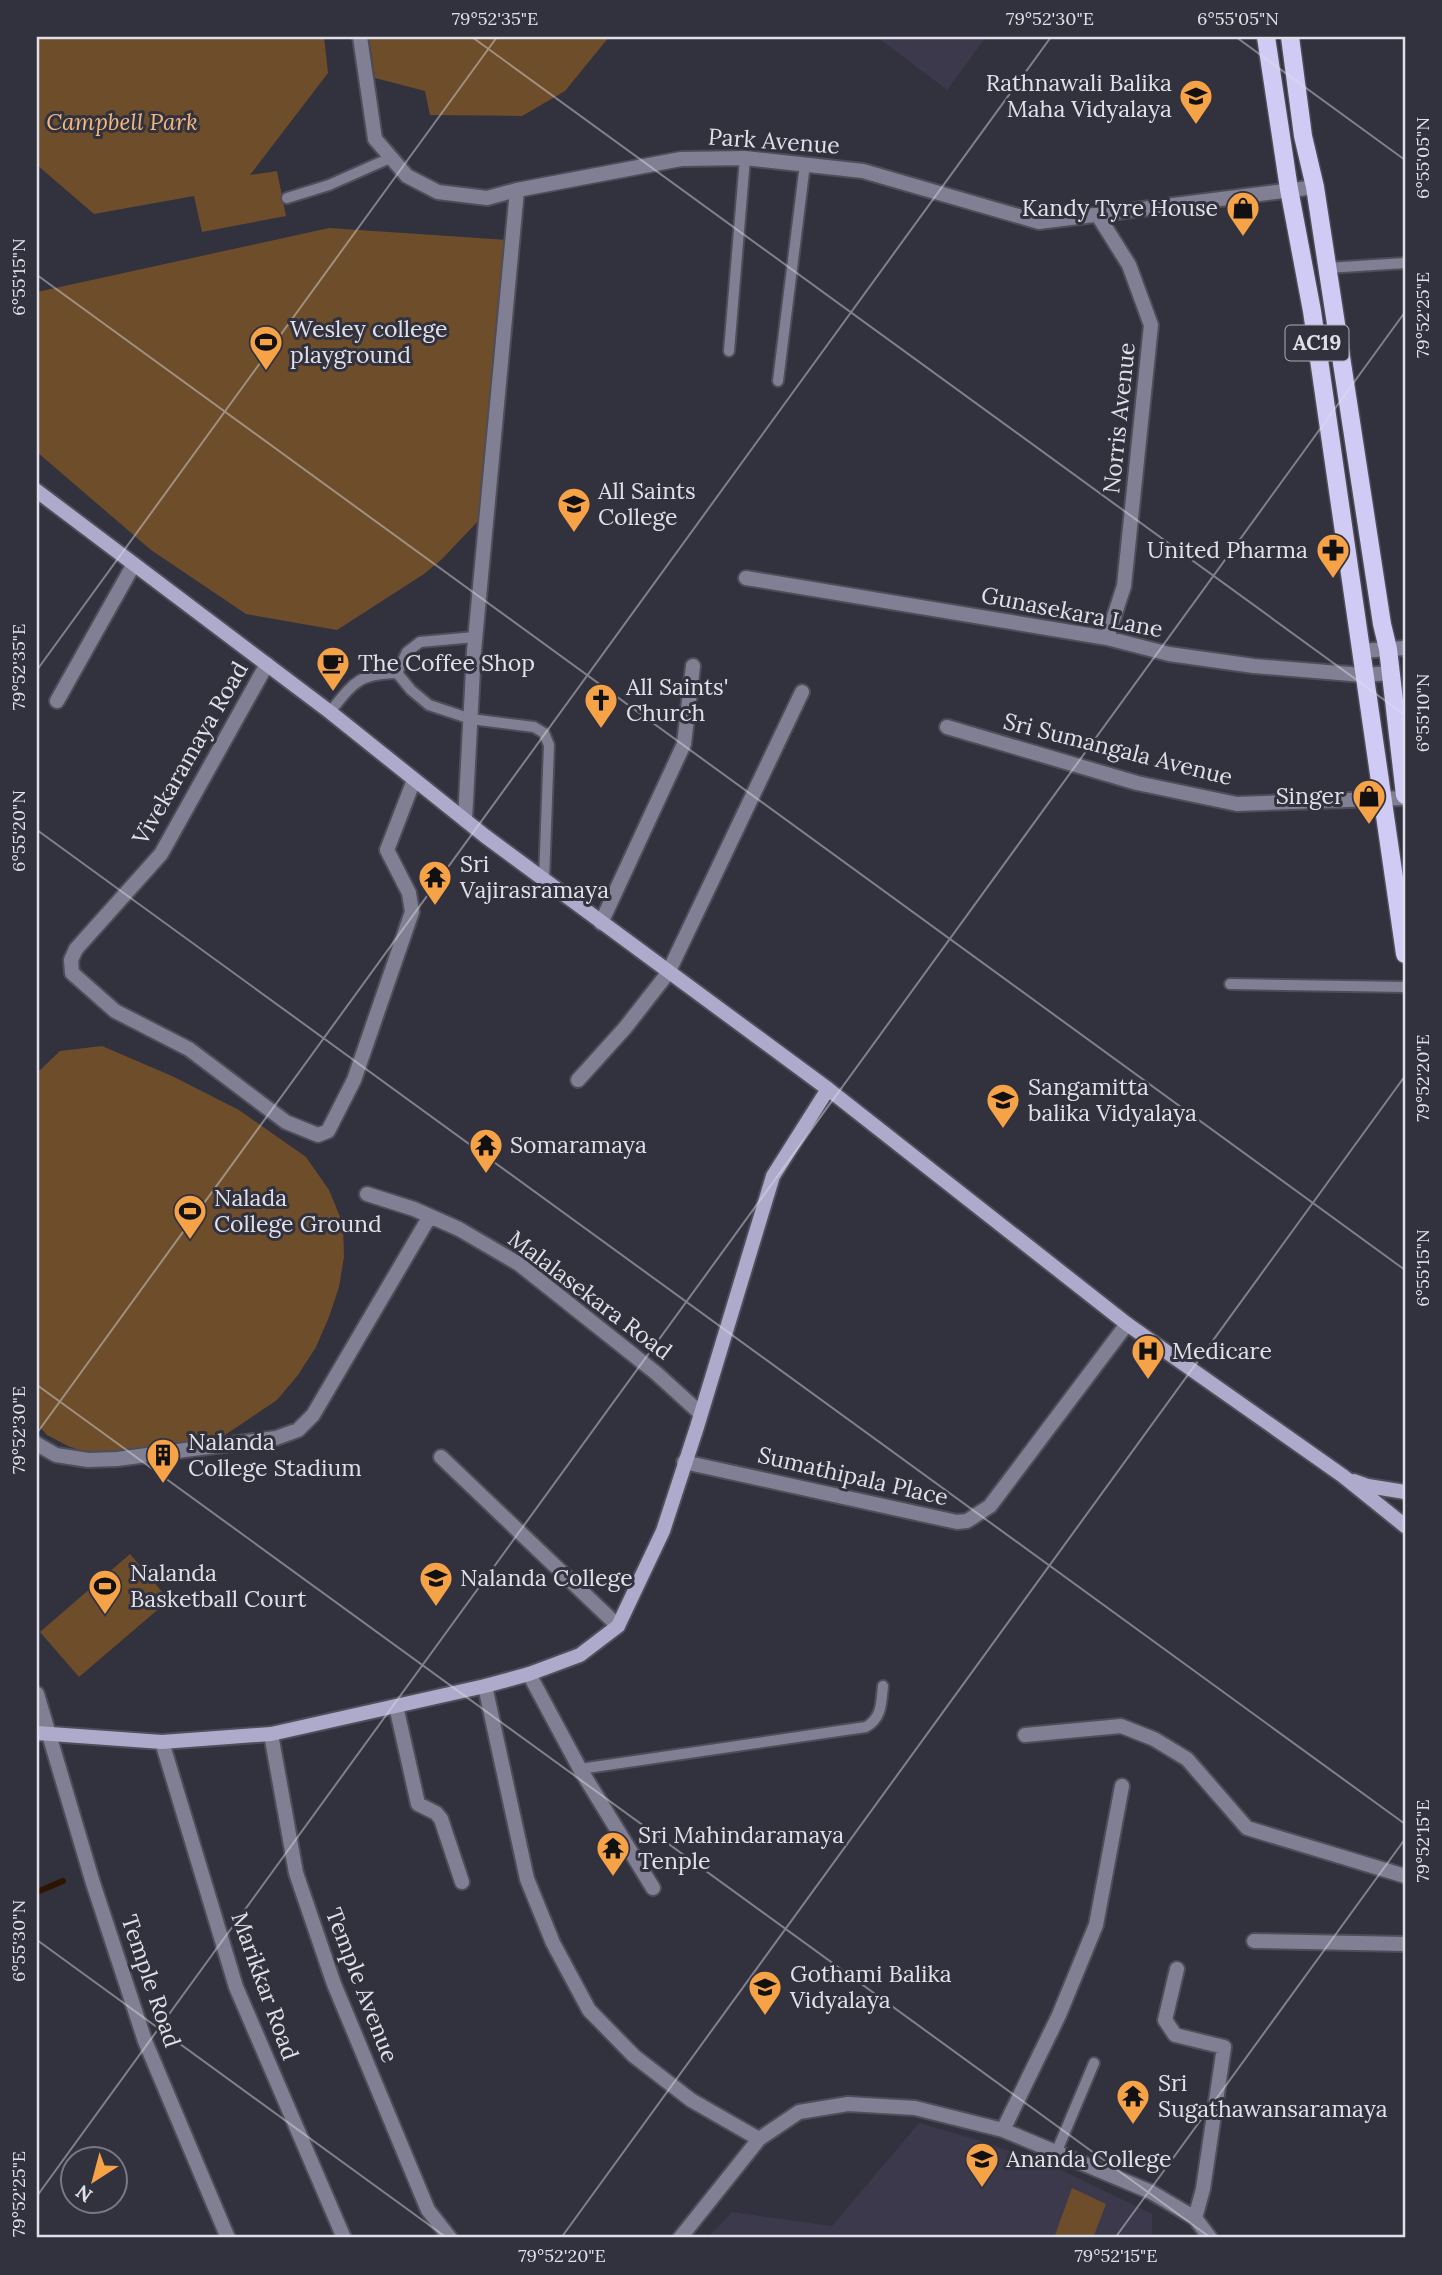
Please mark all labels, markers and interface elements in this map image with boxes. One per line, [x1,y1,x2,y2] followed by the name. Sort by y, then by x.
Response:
[452,7,538,30] text: 79°52'35"E
[1006,7,1094,30] text: 79°52'30"E
[1197,7,1279,30] text: 6°55'05"N
[986,68,1172,123] place label: Rathnawali Balika Maha Vidyalaya
[1177,77,1215,126] school or university icon: Rathnawali Balika Maha Vidyalaya
[46,107,198,136] park label: Campbell Park
[1411,117,1434,199] text: 6°55'05"N
[707,121,841,160] street label: Park Avenue
[1224,189,1262,238] shop icon: Kandy Tyre House
[1022,193,1218,222] place label: Kandy Tyre House
[7,238,30,316] text: 6°55'15"N
[1411,272,1434,358] text: 79°52'25"E
[290,314,448,369] place label: Wesley college playground
[247,323,285,372] sports icon: Wesley college playground
[1286,326,1348,360] road number: AC19
[1096,341,1141,495] street label: Norris Avenue
[597,476,696,531] place label: All Saints College
[555,485,593,534] school or university icon: All Saints College
[1314,531,1352,580] pharmacy icon: United Pharma
[1147,535,1308,564] place label: United Pharma
[979,580,1165,643] street label: Gunasekara Lane
[7,624,30,710] text: 79°52'35"E
[314,644,352,693] cafe icon: The Coffee Shop
[358,648,535,677] place label: The Coffee Shop
[125,656,254,850] street label: Vivekaramaya Road
[625,672,728,727] place label: All Saints' Church
[1411,674,1434,752] text: 6°55'10"N
[582,681,620,730] church icon: All Saints' Church
[1000,706,1236,791] street label: Sri Sumangala Avenue
[1350,777,1388,826] shop icon: Singer
[1276,781,1344,810] place label: Singer
[7,790,30,872] text: 6°55'20"N
[459,849,609,904] place label: Sri Vajirasramaya
[416,858,454,907] temple icon: Sri Vajirasramaya
[1411,1034,1434,1122] text: 79°52'20"E
[1028,1072,1197,1127] place label: Sangamitta balika Vidyalaya
[984,1081,1022,1130] school or university icon: Sangamitta balika Vidyalaya
[467,1126,505,1175] temple icon: Somaramaya
[510,1130,647,1159] place label: Somaramaya
[214,1183,382,1238] place label: Nalada College Ground
[171,1192,209,1241] sports icon: Nalada College Ground
[503,1224,678,1366] street label: Malalasekara Road
[1411,1229,1434,1307] text: 6°55'15"N
[1129,1332,1167,1381] hospital icon: Medicare
[1172,1336,1272,1365] place label: Medicare
[7,1386,30,1474] text: 79°52'30"E
[188,1427,362,1482] place label: Nalanda College Stadium
[144,1436,182,1485] building icon: Nalanda College Stadium
[755,1440,951,1511] street label: Sumathipala Place
[130,1558,306,1613] place label: Nalanda Basketball Court
[417,1559,455,1608] school or university icon: Nalanda College
[460,1563,633,1592] place label: Nalanda College
[86,1567,124,1616] sports icon: Nalanda Basketball Court
[1411,1800,1434,1883] text: 79°52'15"E
[638,1820,844,1875] place label: Sri Mahindaramaya Tenple
[594,1829,632,1878] temple icon: Sri Mahindaramaya Tenple
[7,1900,30,1982] text: 6°55'30"N
[320,1903,405,2066] street label: Temple Avenue
[225,1908,306,2064] street label: Marikkar Road
[115,1911,188,2051] street label: Temple Road
[789,1959,952,2014] place label: Gothami Balika Vidyalaya
[746,1968,784,2017] school or university icon: Gothami Balika Vidyalaya
[1158,2068,1388,2123] place label: Sri Sugathawansaramaya
[1114,2077,1152,2126] temple icon: Sri Sugathawansaramaya
[963,2140,1001,2189] school or university icon: Ananda College
[1005,2144,1171,2173] place label: Ananda College
[60,2146,130,2216] north arrow
[7,2151,30,2237] text: 79°52'25"E
[71,2180,97,2208] text: N
[518,2244,606,2267] text: 79°52'20"E
[1075,2244,1158,2267] text: 79°52'15"E

